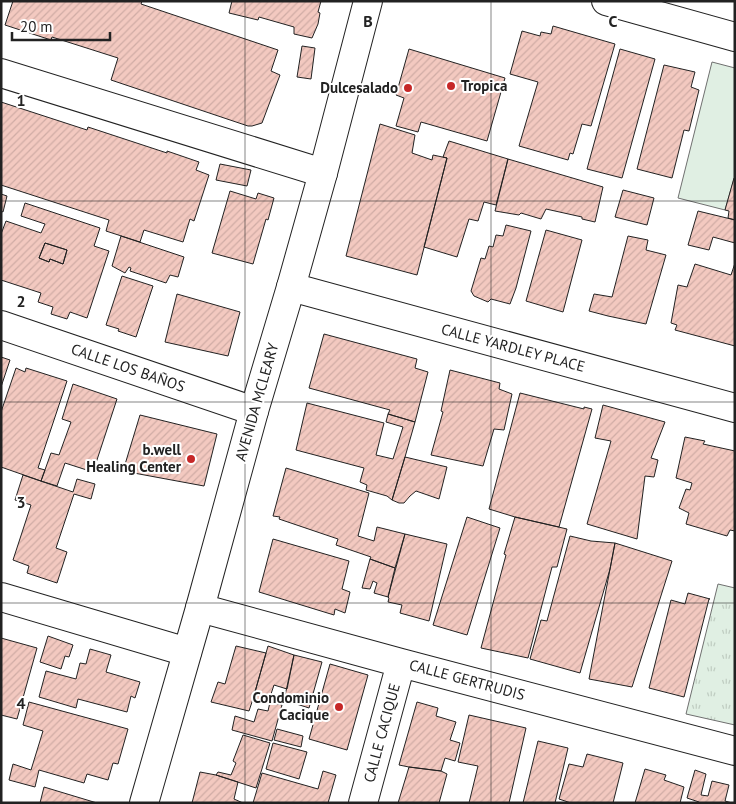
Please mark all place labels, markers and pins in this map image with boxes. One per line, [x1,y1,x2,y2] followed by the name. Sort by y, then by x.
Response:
[461,76,507,95] place label: Tropica
[320,78,398,97] place label: Dulcesalado
[445,80,457,92] marker: Tropica
[402,82,414,94] marker: Dulcesalado
[86,440,182,476] place label: b.well Healing Center
[185,453,197,465] marker: b.well Healing Center
[252,688,329,724] place label: Condominio Cacique
[333,701,345,713] marker: Condominio Cacique

